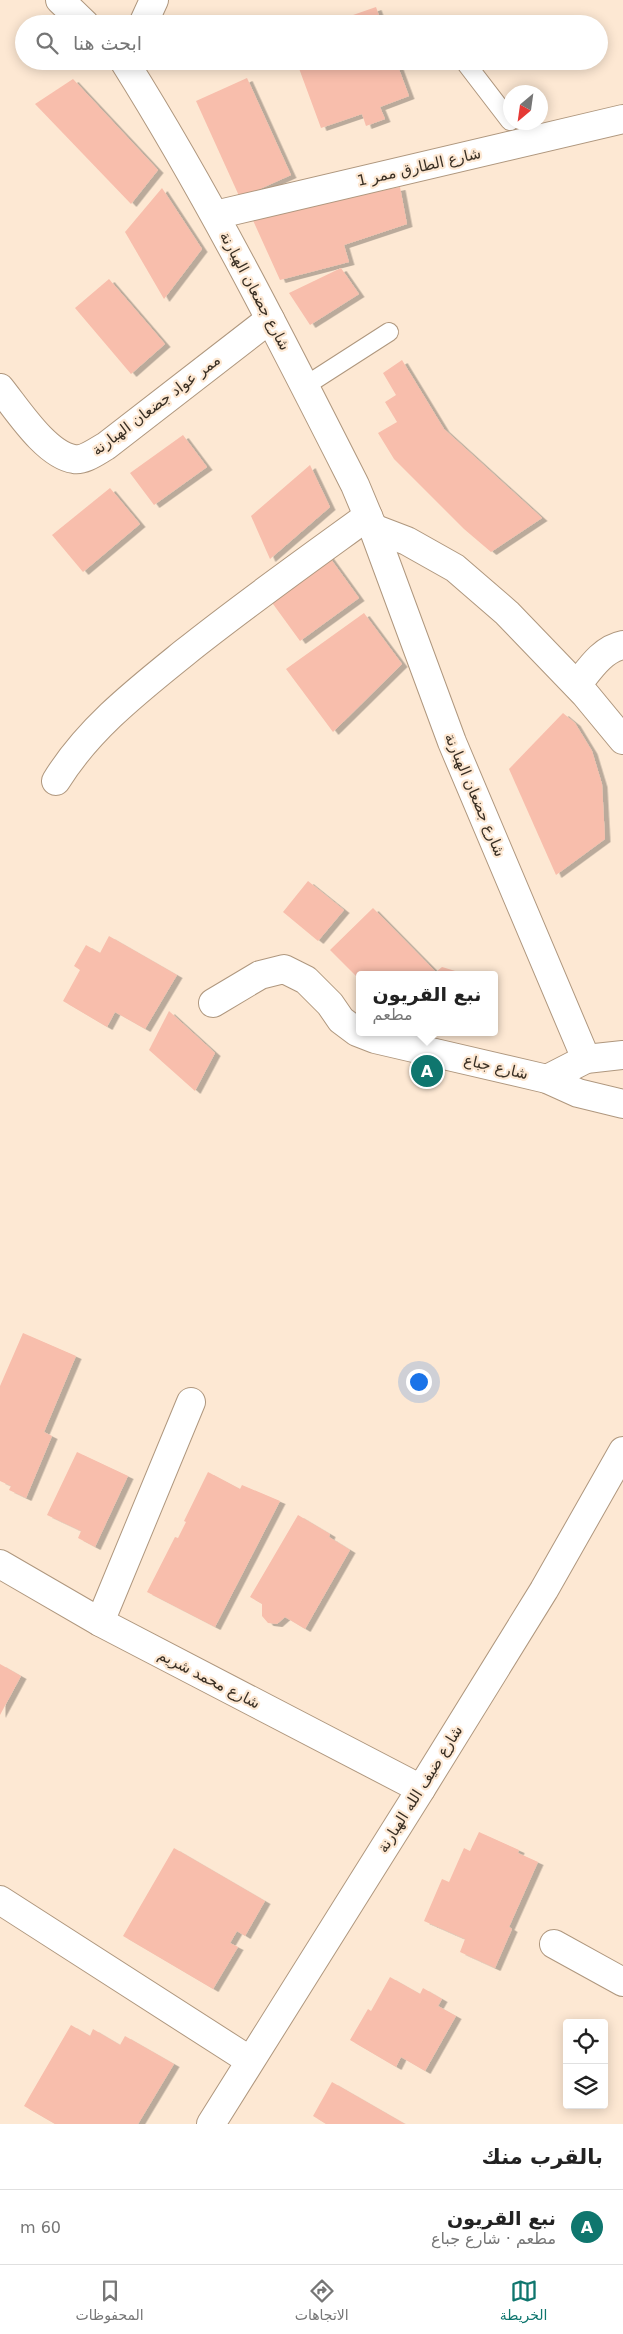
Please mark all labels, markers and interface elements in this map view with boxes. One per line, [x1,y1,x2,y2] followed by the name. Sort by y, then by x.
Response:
[15,15,608,70] search box
[33,29,61,57] icon: search
[73,32,142,54] text: ابحث هنا
[503,85,548,130] north arrow
[355,144,483,190] street label: شارع الطارق ممر 1
[216,228,294,354] street label: شارع جضعان الهبارنة
[88,351,224,459] street label: ممر عواد جضعان الهبارنة
[441,731,509,859] street label: شارع جضعان الهبارنة
[356,971,498,1036] popup
[373,983,481,1005] text: نبع القريون
[373,1005,413,1024] text: مطعم
[462,1051,530,1083] street label: شارع جباع
[411,1052,443,1090] pin: A
[406,1369,432,1395] your location
[155,1646,263,1712] street label: شارع محمد شريم
[374,1722,466,1856] street label: شارع ضيف الله الهبارنة
[563,2019,608,2109] map controls
[563,2019,608,2064] button: locate
[563,2064,608,2109] button: layers
[482,2145,603,2169] text: بالقرب منك
[447,2207,556,2229] text: نبع القريون
[20,2218,61,2237] text: 60 m
[581,2218,593,2237] text: A
[431,2229,556,2248] text: مطعم · شارع جباع
[76,2277,144,2323] tab: المحفوظات
[295,2277,349,2323] tab: الاتجاهات
[500,2277,548,2323] tab: الخريطة

